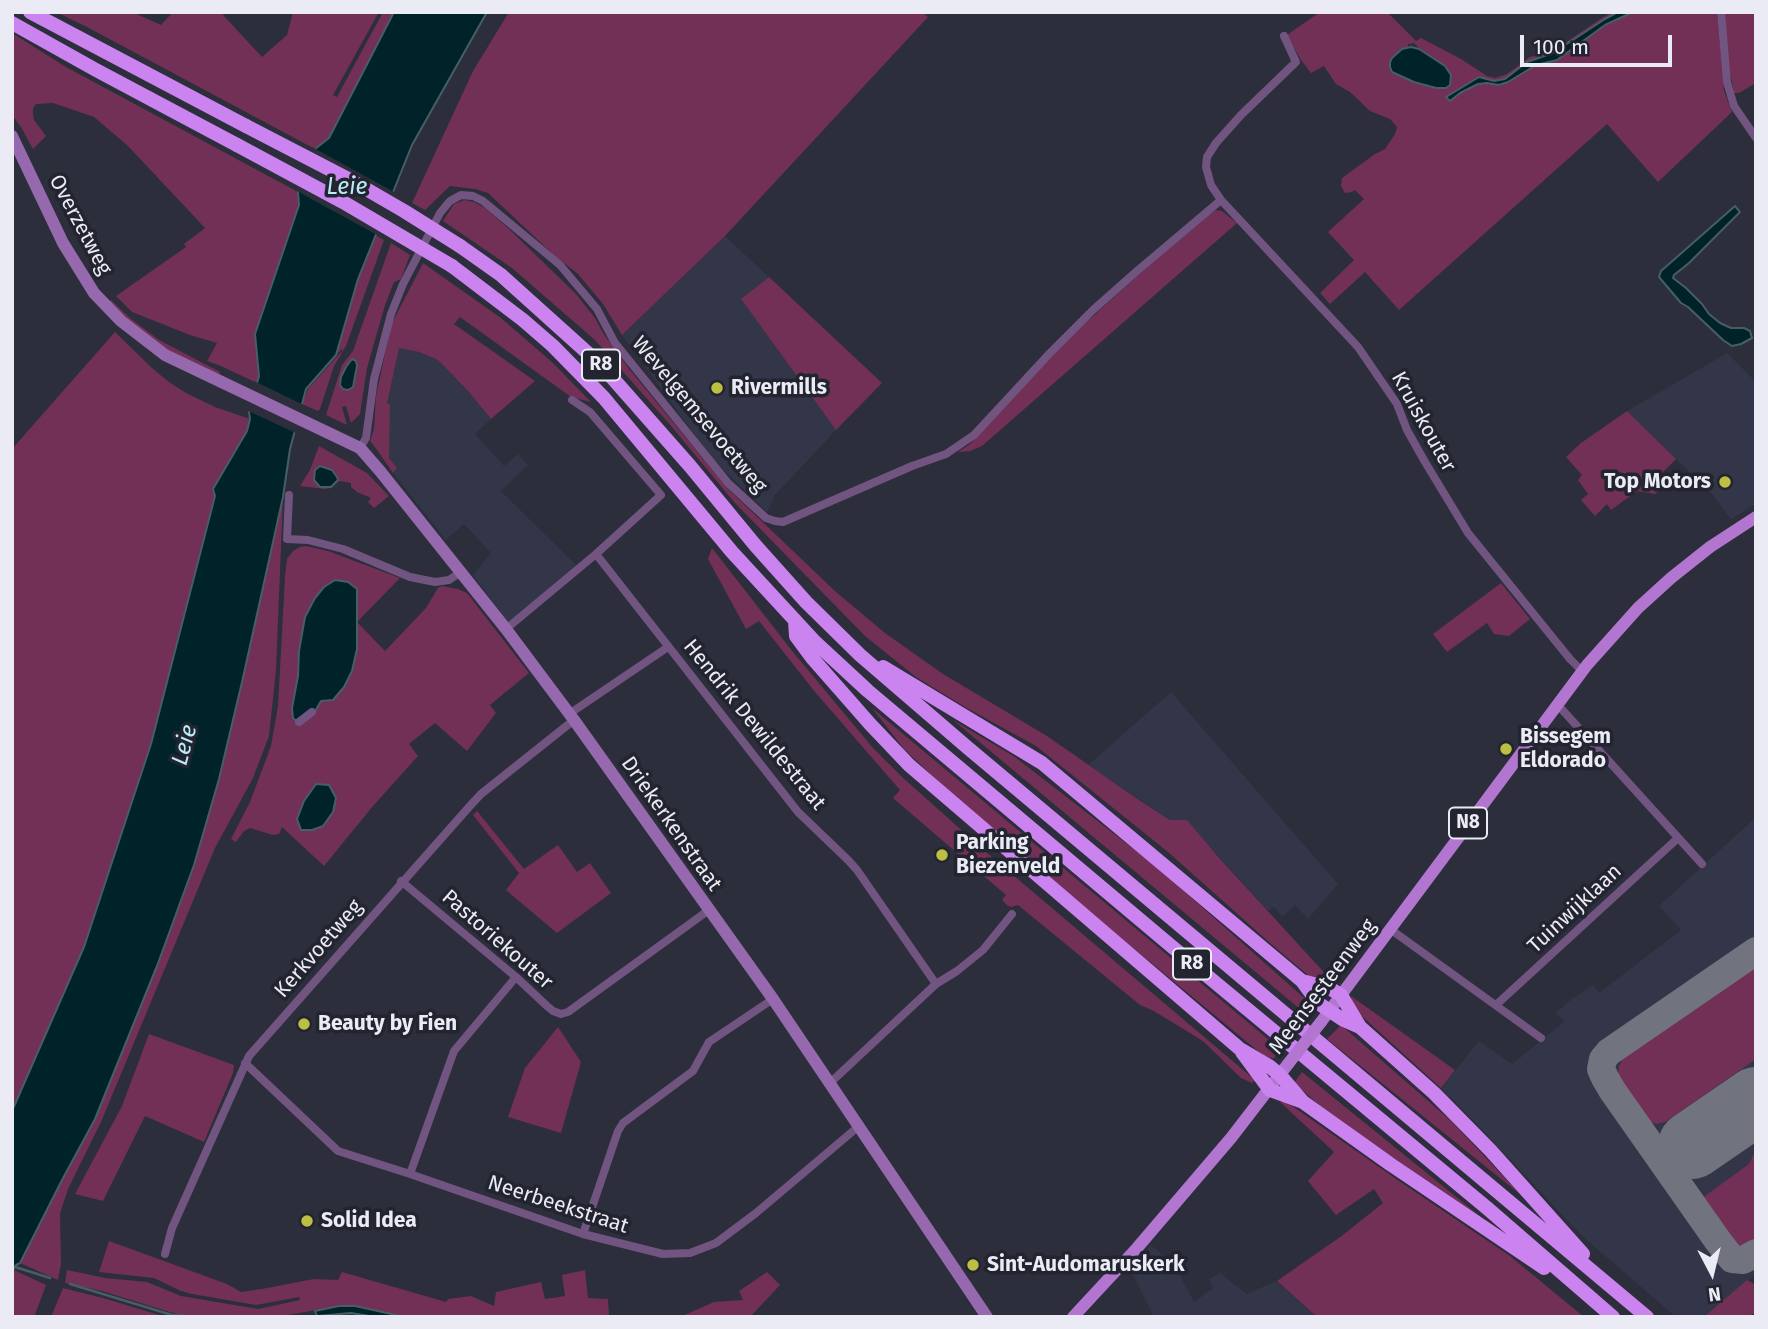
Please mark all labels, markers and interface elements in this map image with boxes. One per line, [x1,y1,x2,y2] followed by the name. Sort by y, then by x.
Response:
[1523,21,1675,65] scale bar
[1533,34,1589,60] text: 100 m
[43,171,117,279] street label: Overzetweg
[327,174,367,202] water label: Leie
[626,332,772,498] street label: Wevelgemsevoetweg
[582,350,620,380] road number: R8
[1385,368,1461,476] street label: Kruiskouter
[731,375,827,401] place label: Rivermills
[709,380,725,396] marker: Rivermills
[1604,469,1711,495] place label: Top Motors
[1717,474,1733,490] marker: Top Motors
[677,635,831,815] street label: Hendrik Dewildestraat
[166,722,204,768] water label: Leie
[1520,724,1611,774] place label: Bissegem Eldorado
[1498,741,1514,757] marker: Bissegem Eldorado
[615,752,727,896] street label: Driekerkenstraat
[1449,808,1487,838] road number: N8
[956,830,1060,880] place label: Parking Biezenveld
[934,847,950,863] marker: Parking Biezenveld
[1523,859,1627,959] street label: Tuinwijklaan
[436,885,558,995] street label: Pastoriekouter
[270,895,368,1003] street label: Kerkvoetweg
[1264,915,1382,1059] street label: Meensesteenweg
[1173,948,1211,980] road number: R8
[318,1011,457,1037] place label: Beauty by Fien
[296,1016,312,1032] marker: Beauty by Fien
[484,1170,632,1240] street label: Neerbeekstraat
[321,1208,417,1234] place label: Solid Idea
[299,1213,315,1229] marker: Solid Idea
[1677,1238,1747,1308] north arrow
[987,1252,1185,1278] place label: Sint-Audomaruskerk
[965,1257,981,1273] marker: Sint-Audomaruskerk
[1707,1282,1722,1307] text: N

